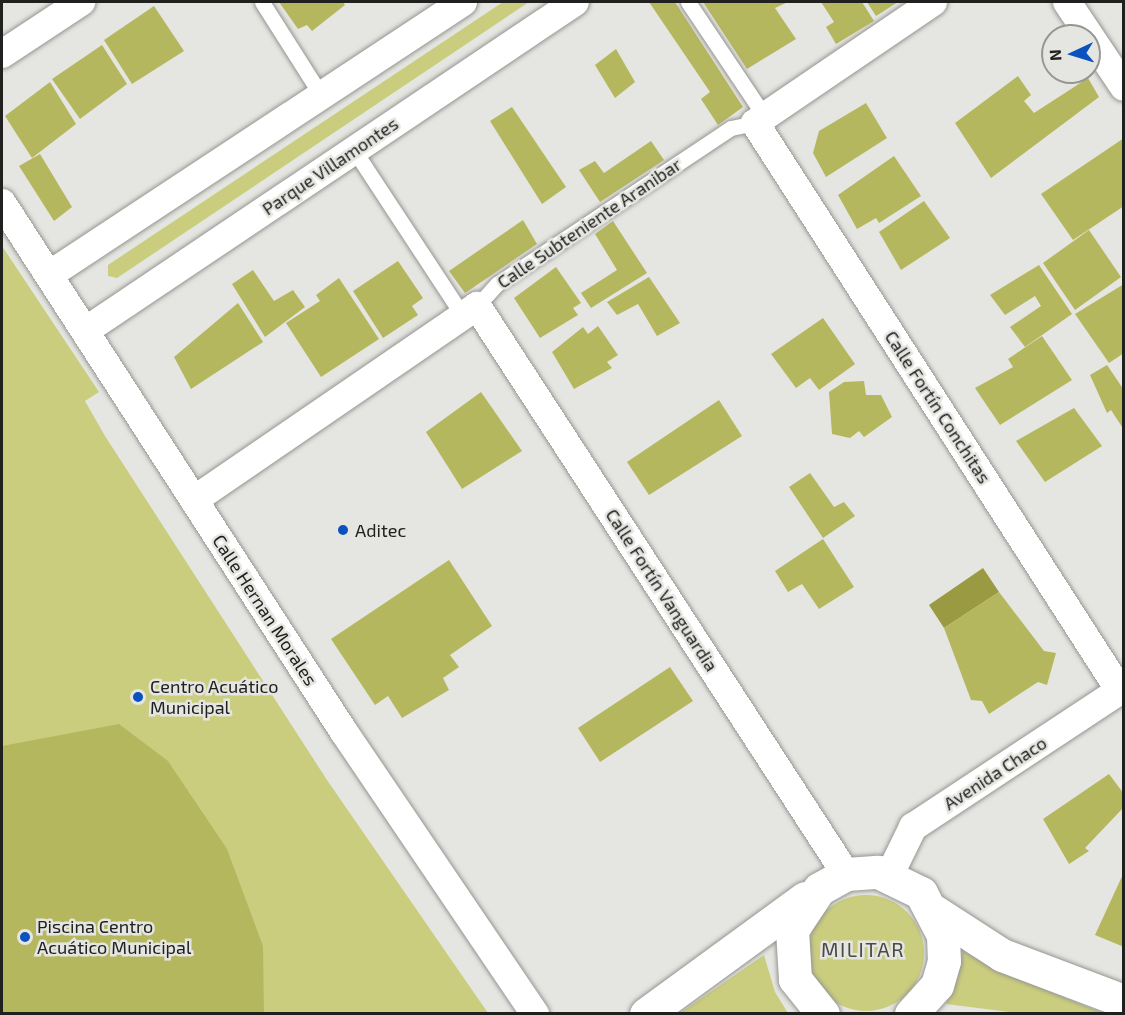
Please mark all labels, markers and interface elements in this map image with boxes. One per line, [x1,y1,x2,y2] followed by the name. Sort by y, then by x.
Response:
[1041,24,1101,84] north arrow
[1045,49,1064,62] text: N
[258,112,402,220] street label: Parque Villamontes
[493,153,685,293] street label: Calle Subteniente Aranibar
[881,327,995,487] street label: Calle Fortín Conchitas
[601,505,723,675] street label: Calle Fortín Vanguardia
[355,519,406,541] place label: Aditec
[336,523,350,537] marker: Aditec
[208,531,322,689] street label: Calle Hernan Morales
[150,676,279,718] place label: Centro Acuático Municipal
[131,690,145,704] marker: Centro Acuático Municipal
[939,732,1051,814] street label: Avenida Chaco
[37,916,191,958] place label: Piscina Centro Acuático Municipal
[18,930,32,944] marker: Piscina Centro Acuático Municipal
[821,937,905,961] district label: MILITAR

